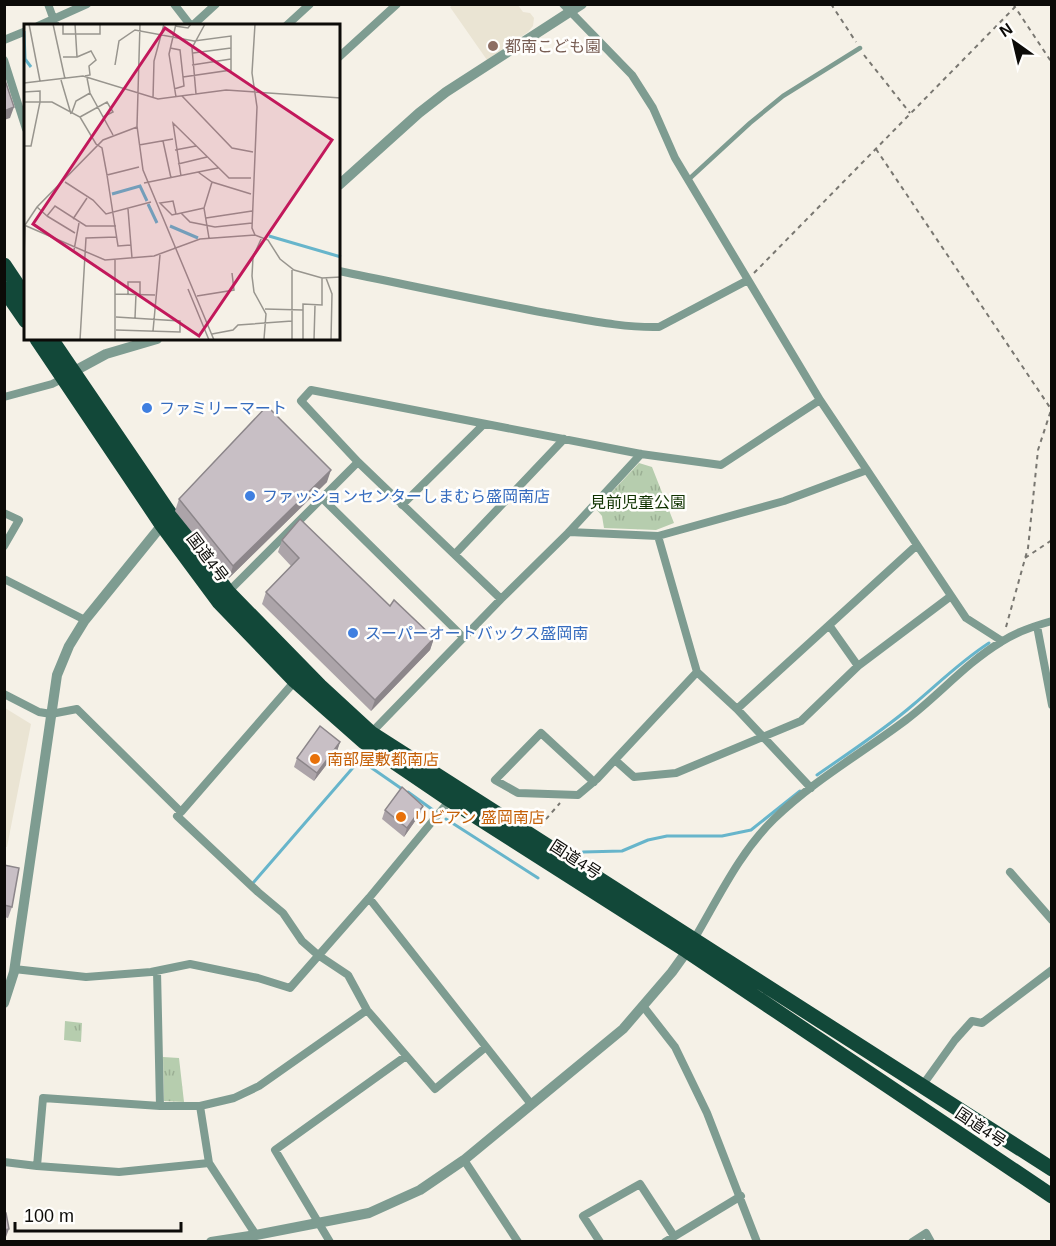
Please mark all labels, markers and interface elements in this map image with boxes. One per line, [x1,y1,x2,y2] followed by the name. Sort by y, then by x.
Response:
[984,12,1044,72] north arrow
[996,20,1015,40] text: N
[24,24,340,340] inset map
[505,38,601,55] place label: 都南こども園
[486,39,500,53] marker: 都南こども園
[159,400,287,417] place label: ファミリーマート
[140,401,154,415] marker: ファミリーマート
[262,488,550,505] place label: ファッションセンターしまむら盛岡南店
[243,489,257,503] marker: ファッションセンターしまむら盛岡南店
[590,494,686,511] park label: 見前児童公園
[184,529,232,585] street label: 国道4号
[365,625,588,642] place label: スーパーオートバックス盛岡南
[346,626,360,640] marker: スーパーオートバックス盛岡南
[327,751,439,768] place label: 南部屋敷都南店
[308,752,322,766] marker: 南部屋敷都南店
[413,809,545,826] place label: リビアン 盛岡南店
[394,810,408,824] marker: リビアン 盛岡南店
[547,837,604,882] street label: 国道4号
[952,1104,1009,1150] street label: 国道4号
[15,1195,182,1233] scale bar
[24,1206,74,1226] text: 100 m

